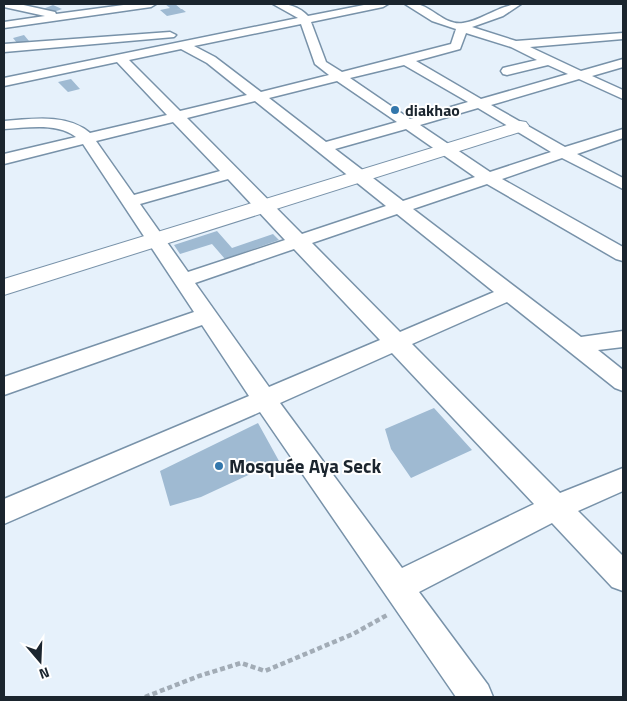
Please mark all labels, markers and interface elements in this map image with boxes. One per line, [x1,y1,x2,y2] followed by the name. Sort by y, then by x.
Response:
[405,98,460,122] place label: diakhao
[389,104,401,116] marker: diakhao
[229,451,382,480] place label: Mosquée Aya Seck
[213,460,225,472] marker: Mosquée Aya Seck
[15,636,65,686] north arrow
[36,662,52,685] text: N

